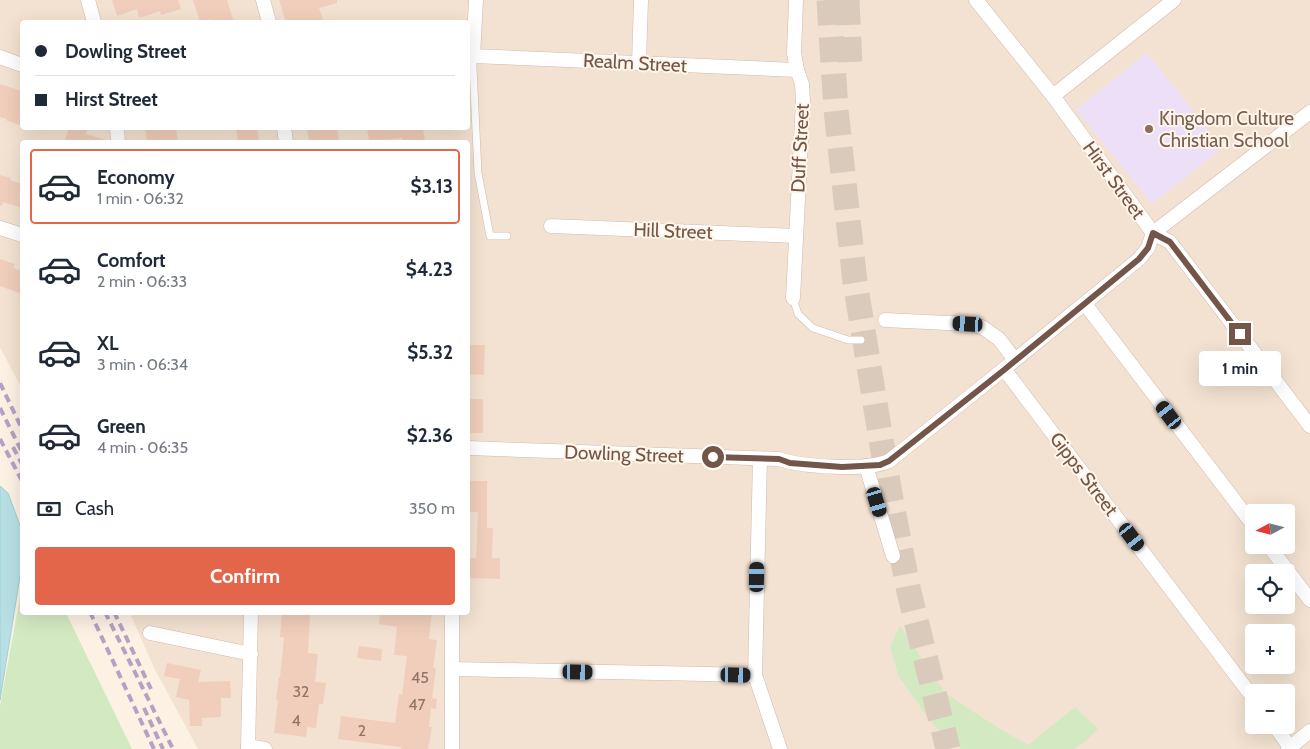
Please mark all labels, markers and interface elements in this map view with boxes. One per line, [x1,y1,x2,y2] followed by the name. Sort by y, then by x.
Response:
[65,40,186,63] text: Dowling Street
[582,49,688,77] street label: Realm Street
[65,88,158,111] text: Hirst Street
[786,102,814,193] street label: Duff Street
[1159,107,1294,152] place label: Kingdom Culture Christian School
[1143,123,1155,135] marker: Kingdom Culture Christian School
[1078,137,1150,224] street label: Hirst Street
[37,164,82,209] icon: car
[97,166,175,189] text: Economy
[411,175,453,198] text: $3.13
[97,189,184,208] text: 1 min · 06:32
[633,218,714,244] street label: Hill Street
[37,247,82,292] icon: car
[97,249,166,272] text: Comfort
[406,258,453,281] text: $4.23
[97,272,187,291] text: 2 min · 06:33
[952,316,983,332] car
[1229,323,1251,345] route end
[37,330,82,375] icon: car
[97,332,118,355] text: XL
[407,341,453,364] text: $5.32
[1199,352,1281,386] callout: 1 min
[97,355,188,374] text: 3 min · 06:34
[1222,359,1258,378] text: 1 min
[1153,399,1184,431] car
[37,413,82,458] icon: car
[97,415,146,438] text: Green
[407,424,453,447] text: $2.36
[1045,428,1123,521] street label: Gipps Street
[97,438,188,457] text: 4 min · 06:35
[564,440,685,468] street label: Dowling Street
[702,446,724,468] route start
[865,485,888,519] car
[35,495,63,523] icon: cash
[75,497,114,520] text: Cash
[409,499,455,518] text: 350 m
[1245,504,1295,554] north arrow
[1245,504,1295,734] map controls
[1116,521,1147,553] car
[35,547,455,605] button: Confirm
[749,562,764,592] car
[1245,564,1295,614] button: locate
[1245,624,1295,674] button: +
[562,664,593,680] car
[720,667,751,683] car
[411,668,429,687] house number: 45
[292,682,310,701] house number: 32
[1245,684,1295,734] button: −
[408,695,426,714] house number: 47
[291,711,301,730] house number: 4
[358,721,366,740] house number: 2

